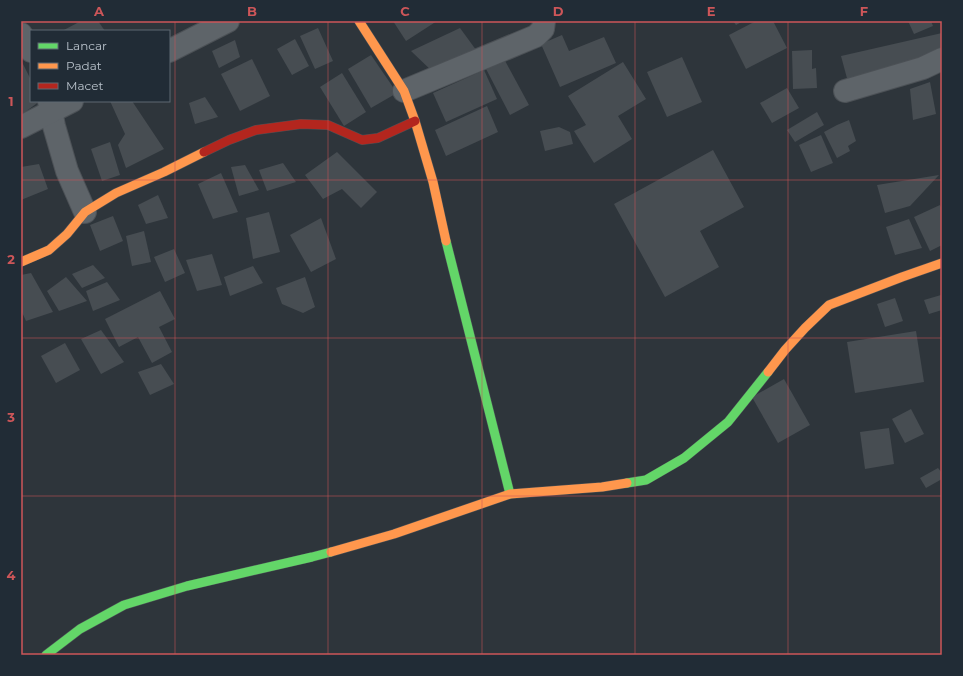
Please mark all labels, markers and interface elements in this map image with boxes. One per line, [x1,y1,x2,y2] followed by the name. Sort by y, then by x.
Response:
[93,3,105,19] text: A
[247,3,257,19] text: B
[400,3,410,19] text: C
[553,3,564,19] text: D
[707,3,716,19] text: E
[860,3,868,19] text: F
[30,30,170,102] legend
[66,38,107,53] text: Lancar
[66,58,102,73] text: Padat
[66,78,103,93] text: Macet
[8,93,14,109] text: 1
[7,251,15,267] text: 2
[6,409,15,425] text: 3
[7,567,16,583] text: 4

